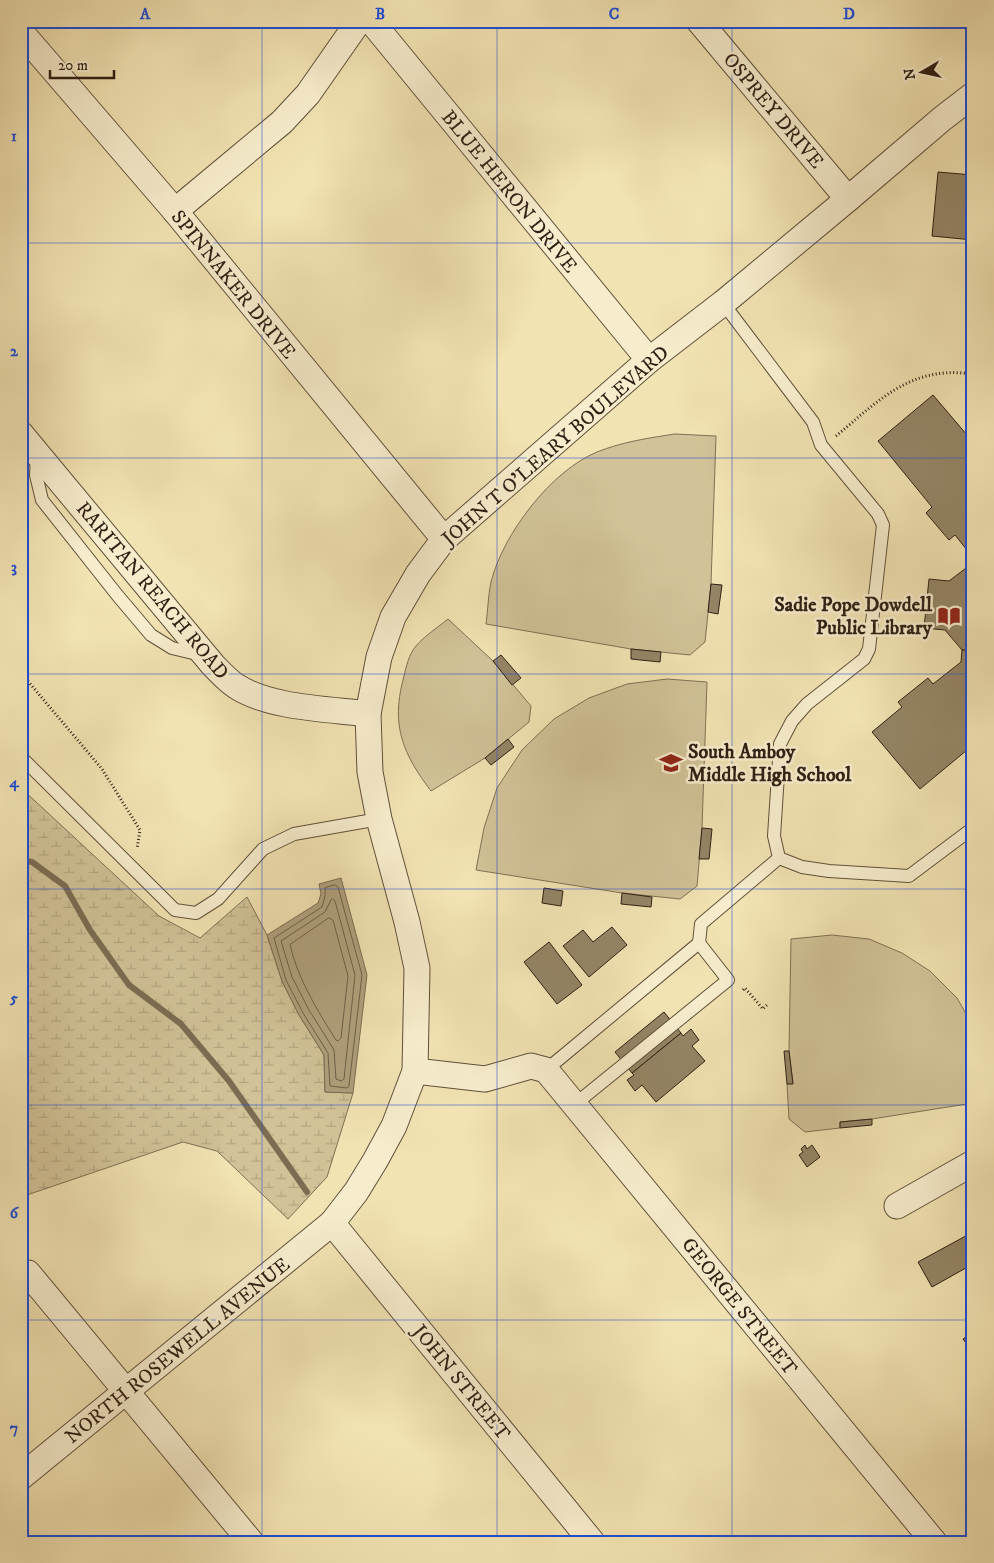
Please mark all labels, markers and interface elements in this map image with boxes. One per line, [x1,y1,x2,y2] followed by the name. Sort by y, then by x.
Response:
[139,4,151,24] text: A
[375,4,385,24] text: B
[609,4,619,24] text: C
[843,4,855,24] text: D
[50,48,114,80] scale bar
[717,48,829,174] street label: OSPREY DRIVE
[896,48,946,98] north arrow
[58,56,88,75] text: 20 m
[900,66,920,81] text: N
[435,105,582,278] street label: BLUE HERON DRIVE
[11,126,17,146] text: 1
[165,205,301,364] street label: SPINNAKER DRIVE
[10,341,19,361] text: 2
[436,341,675,553] street label: JOHN T O'LEARY BOULEVARD
[70,497,234,685] street label: RARITAN REACH ROAD
[11,557,17,577] text: 3
[774,593,933,641] place label: Sadie Pope Dowdell Public Library
[936,603,962,629] library icon: Sadie Pope Dowdell Public Library
[688,740,852,788] place label: South Amboy Middle High School
[658,750,684,776] school or university icon: South Amboy Middle High School
[8,772,19,792] text: 4
[9,988,18,1008] text: 5
[10,1203,20,1223] text: 6
[676,1233,802,1381] street label: GEORGE STREET
[60,1253,296,1450] street label: NORTH ROSEWELL AVENUE
[405,1318,515,1446] street label: JOHN STREET
[10,1418,18,1438] text: 7

